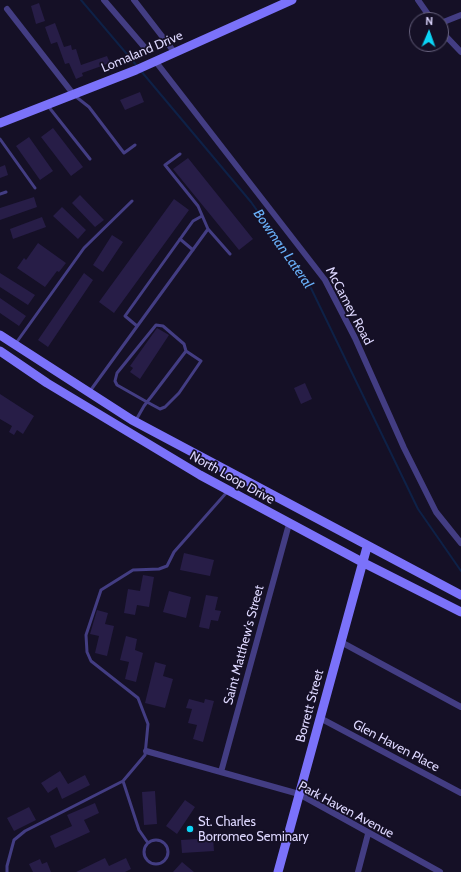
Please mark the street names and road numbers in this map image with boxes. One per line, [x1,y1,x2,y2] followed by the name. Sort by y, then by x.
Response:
[99,28,185,76] street label: Lomaland Drive
[322,264,376,348] street label: McCamey Road
[187,448,277,508] street label: North Loop Drive
[221,583,267,707] street label: Saint Matthew's Street
[293,668,327,744] street label: Borrett Street
[350,717,442,775] street label: Glen Haven Place
[296,778,396,842] street label: Park Haven Avenue

